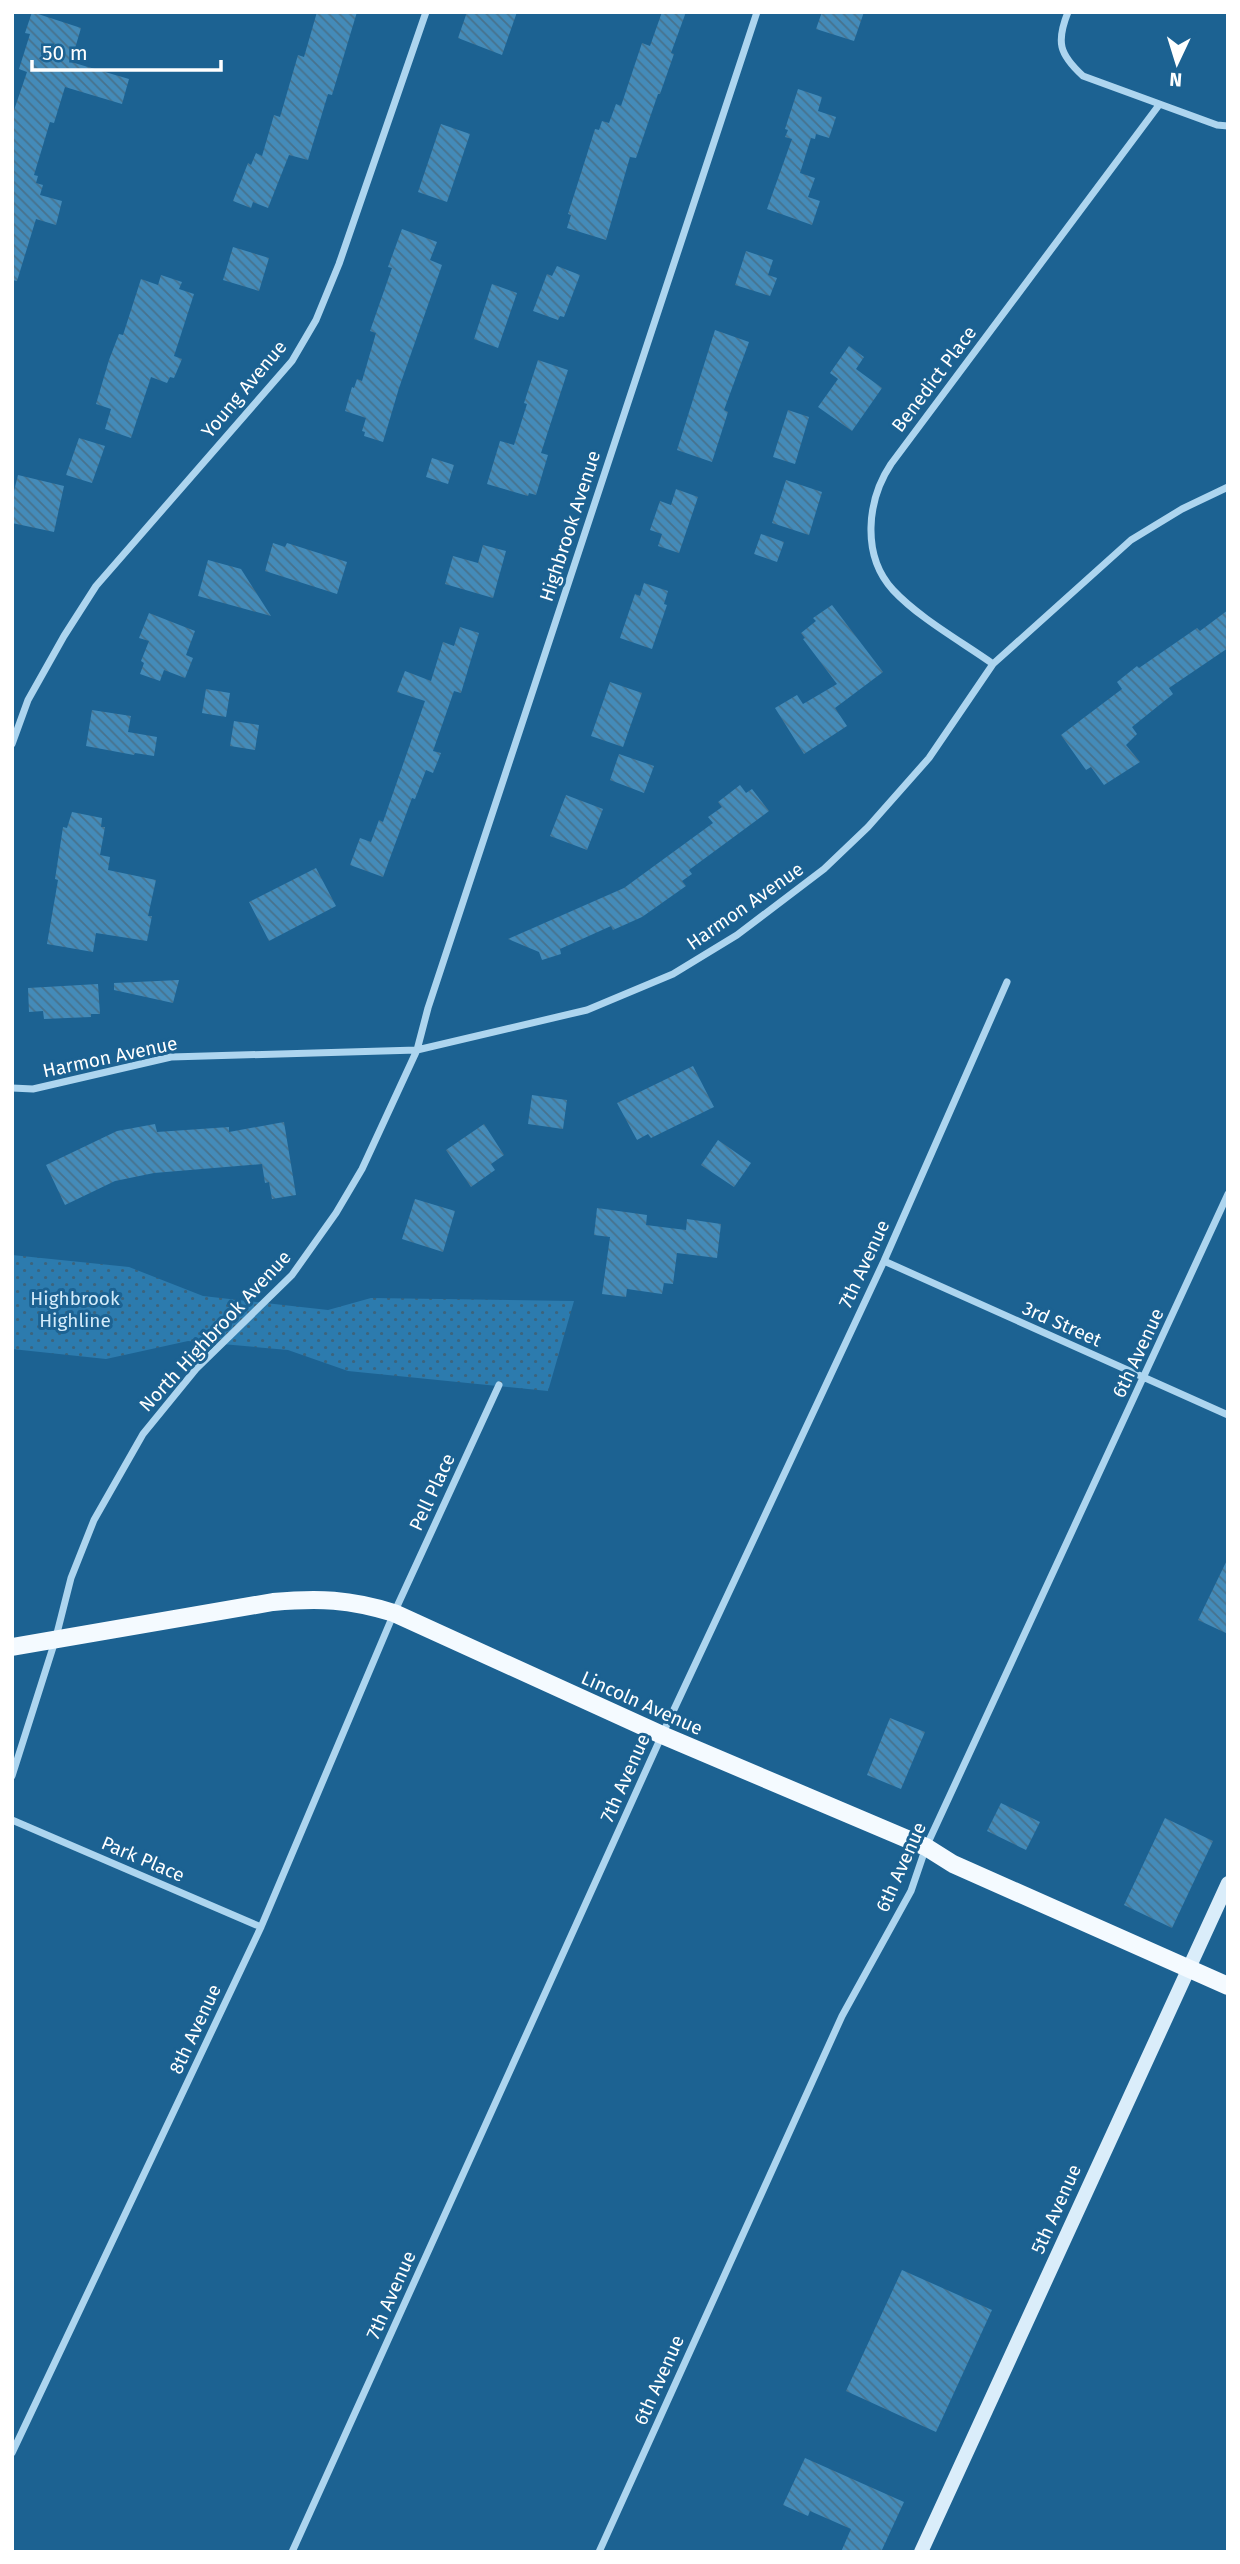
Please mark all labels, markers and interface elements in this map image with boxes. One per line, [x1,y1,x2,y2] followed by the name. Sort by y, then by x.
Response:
[32,28,220,72] scale bar
[1142,28,1212,98] north arrow
[42,40,88,66] text: 50 m
[1169,68,1183,91] text: N
[887,321,981,437] street label: Benedict Place
[196,335,292,443] street label: Young Avenue
[535,448,605,604] street label: Highbrook Avenue
[682,857,808,955] street label: Harmon Avenue
[41,1031,179,1083] street label: Harmon Avenue
[834,1216,894,1312] street label: 7th Avenue
[134,1246,296,1416] street label: North Highbrook Avenue
[30,1287,120,1332] park label: Highbrook Highline
[1019,1296,1105,1352] street label: 3rd Street
[1107,1305,1169,1401] street label: 6th Avenue
[404,1450,460,1534] street label: Pell Place
[578,1666,706,1740] street label: Lincoln Avenue
[595,1730,655,1826] street label: 7th Avenue
[871,1818,931,1916] street label: 6th Avenue
[98,1831,188,1887] street label: Park Place
[164,1980,226,2078] street label: 8th Avenue
[1026,2161,1086,2257] street label: 5th Avenue
[361,2247,421,2343] street label: 7th Avenue
[629,2331,689,2429] street label: 6th Avenue

